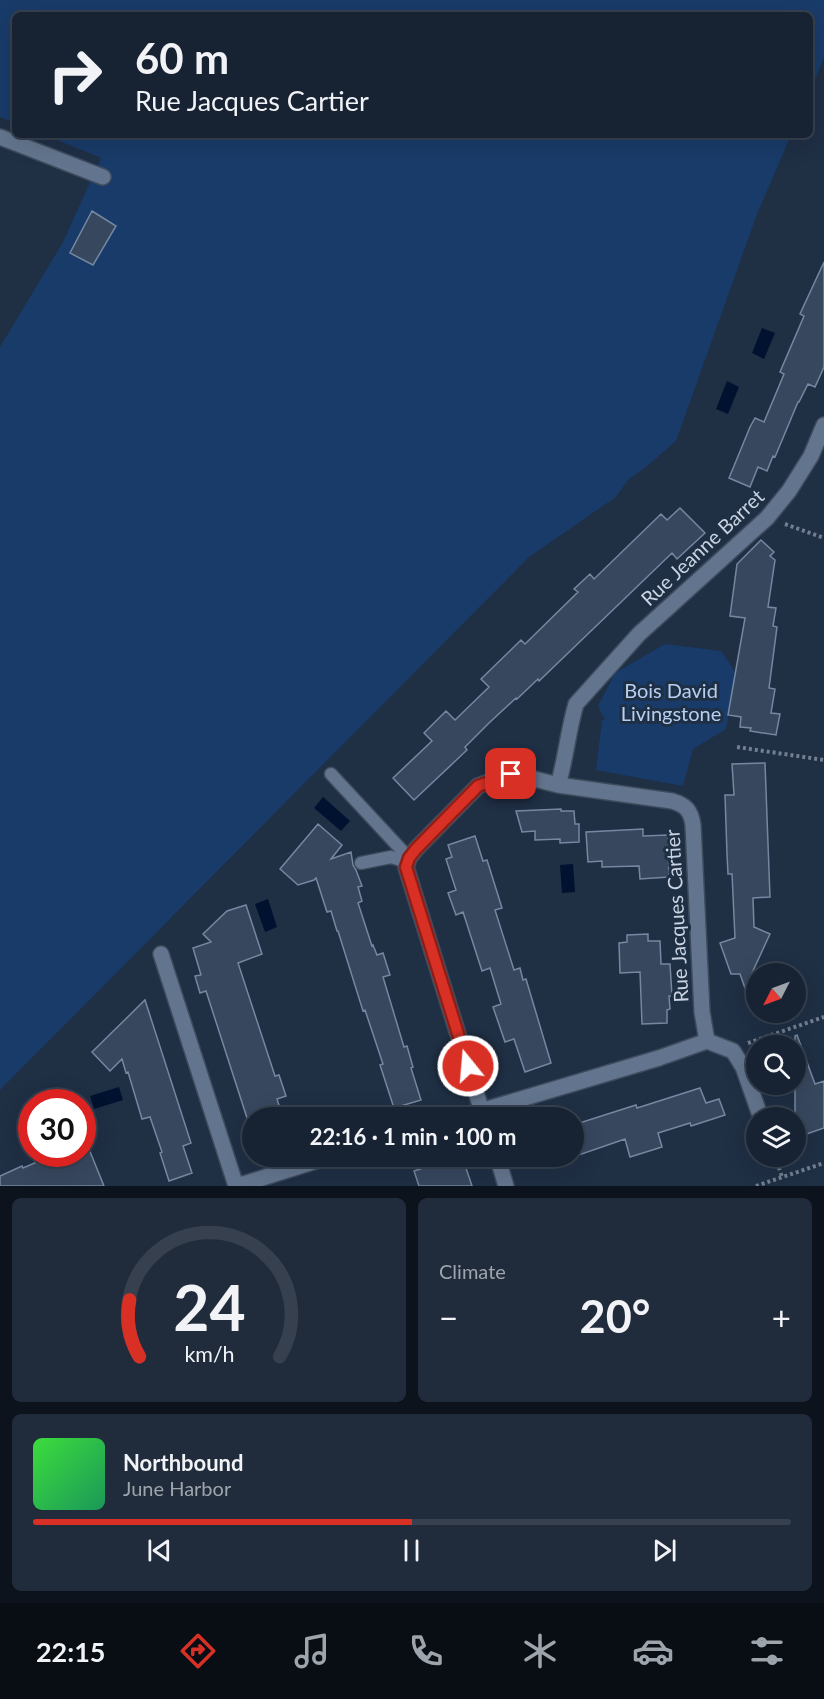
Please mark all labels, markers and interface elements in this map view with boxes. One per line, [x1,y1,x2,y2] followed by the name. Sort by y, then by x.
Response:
[135,33,229,83] text: 60 m
[36,36,114,114] icon: right
[135,84,369,117] text: Rue Jacques Cartier
[635,484,769,610] street label: Rue Jeanne Barret
[621,678,721,725] park label: Bois David Livingstone
[485,748,536,799] pin
[494,757,527,790] icon: arrive
[659,828,693,1003] street label: Rue Jacques Cartier
[746,963,806,1023] north arrow
[746,963,806,1167] map controls
[436,1034,500,1098] position arrow
[746,1035,806,1095] button: search
[18,1089,96,1167] speed limit sign: 30
[746,1107,806,1167] button: layers
[310,1123,516,1150] text: 22:16 · 1 min · 100 m
[439,1259,506,1283] text: Climate
[173,1269,245,1344] text: 24
[580,1289,650,1343] text: 20°
[439,1297,458,1337] text: −
[772,1297,791,1337] text: +
[184,1341,234,1367] text: km/h
[123,1449,243,1476] text: Northbound
[123,1476,231,1500] text: June Harbor
[143,1534,176,1567] icon: previous
[395,1534,428,1567] icon: pause
[648,1534,681,1567] icon: next
[177,1630,219,1672] icon: directions
[291,1630,333,1672] icon: music
[405,1630,447,1672] icon: phone
[519,1630,561,1672] icon: climate
[632,1630,674,1672] icon: car
[746,1630,788,1672] icon: filters
[36,1635,105,1668] text: 22:15

